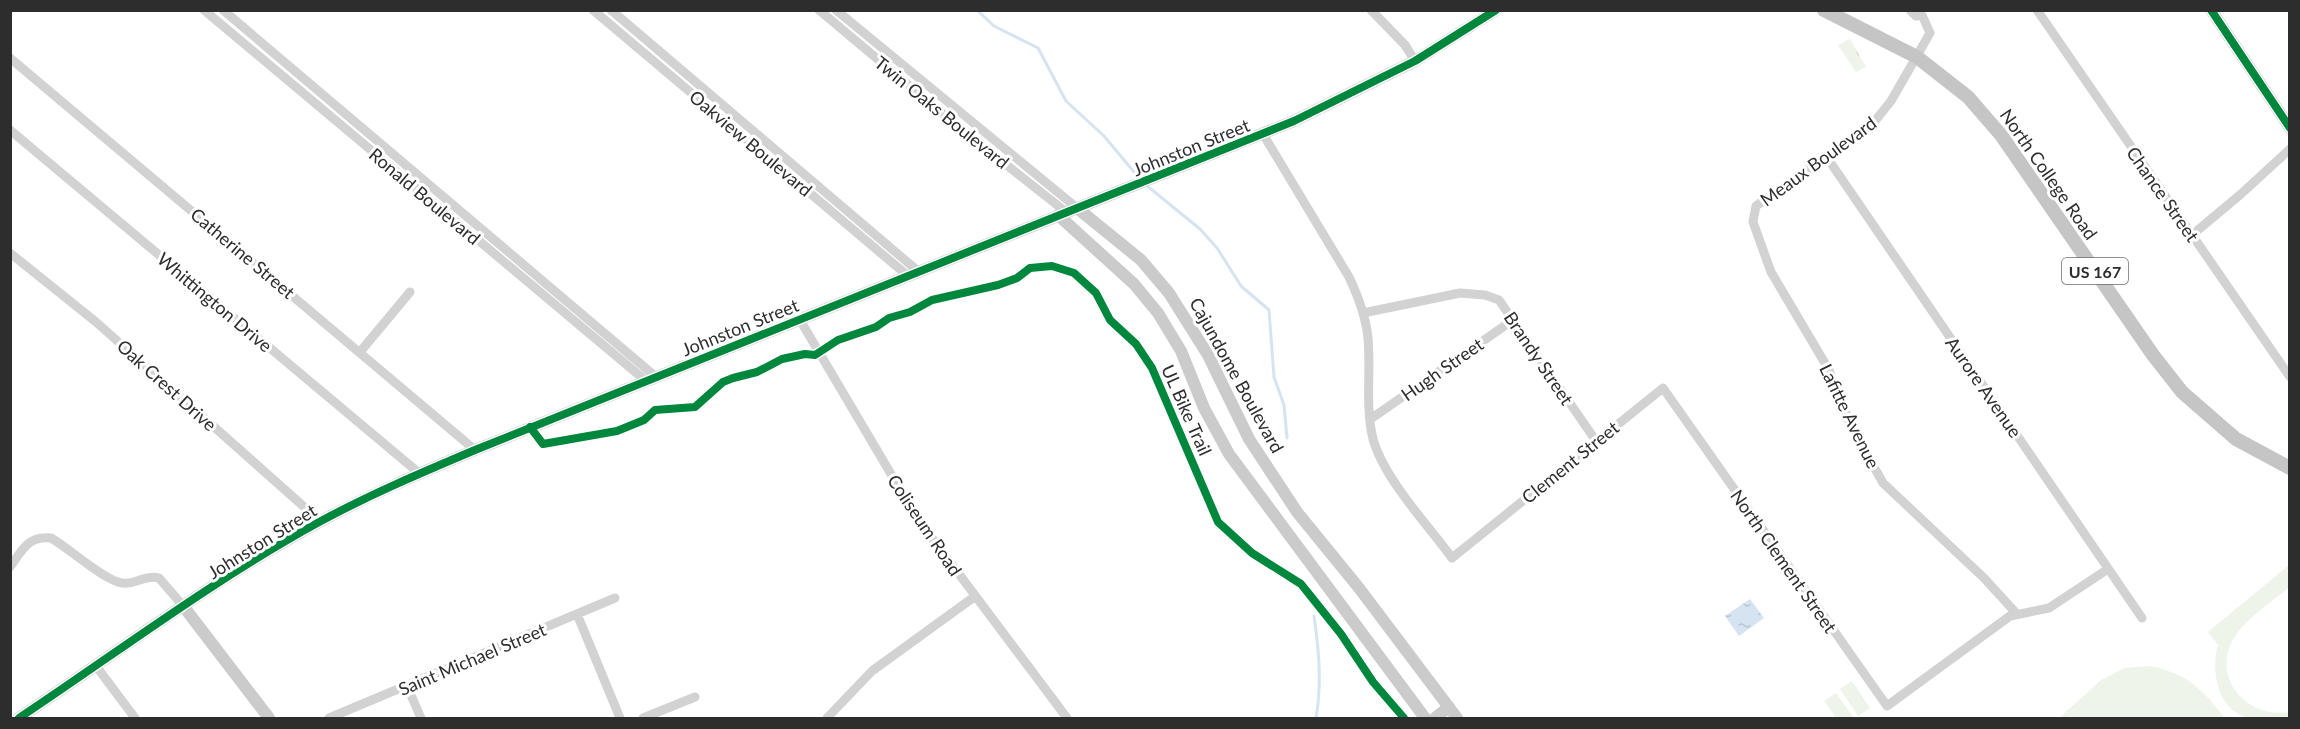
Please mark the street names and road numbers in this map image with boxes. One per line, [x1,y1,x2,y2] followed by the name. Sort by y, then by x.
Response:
[870,51,1014,173] street label: Twin Oaks Boulevard
[685,85,817,201] street label: Oakview Boulevard
[1996,104,2102,244] street label: North College Road
[1756,112,1880,210] street label: Meaux Boulevard
[1129,113,1253,180] street label: Johnston Street
[2122,142,2204,246] street label: Chance Street
[365,143,485,249] street label: Ronald Boulevard
[186,203,300,303] street label: Catherine Street
[153,248,277,356] street label: Whittington Drive
[2062,258,2128,284] road number: US 167
[678,293,802,360] street label: Johnston Street
[1185,293,1289,457] street label: Cajundome Boulevard
[1500,307,1579,409] street label: Brandy Street
[1397,332,1488,405] street label: Hugh Street
[1941,332,2027,442] street label: Aurore Avenue
[113,335,221,435] street label: Oak Crest Drive
[1815,360,1885,472] street label: Lafitte Avenue
[1157,361,1217,459] street label: UL Bike Trail
[1517,416,1623,508] street label: Clement Street
[883,470,967,580] street label: Coliseum Road
[1726,485,1842,637] street label: North Clement Street
[204,499,321,583] street label: Johnston Street
[395,618,550,700] street label: Saint Michael Street

